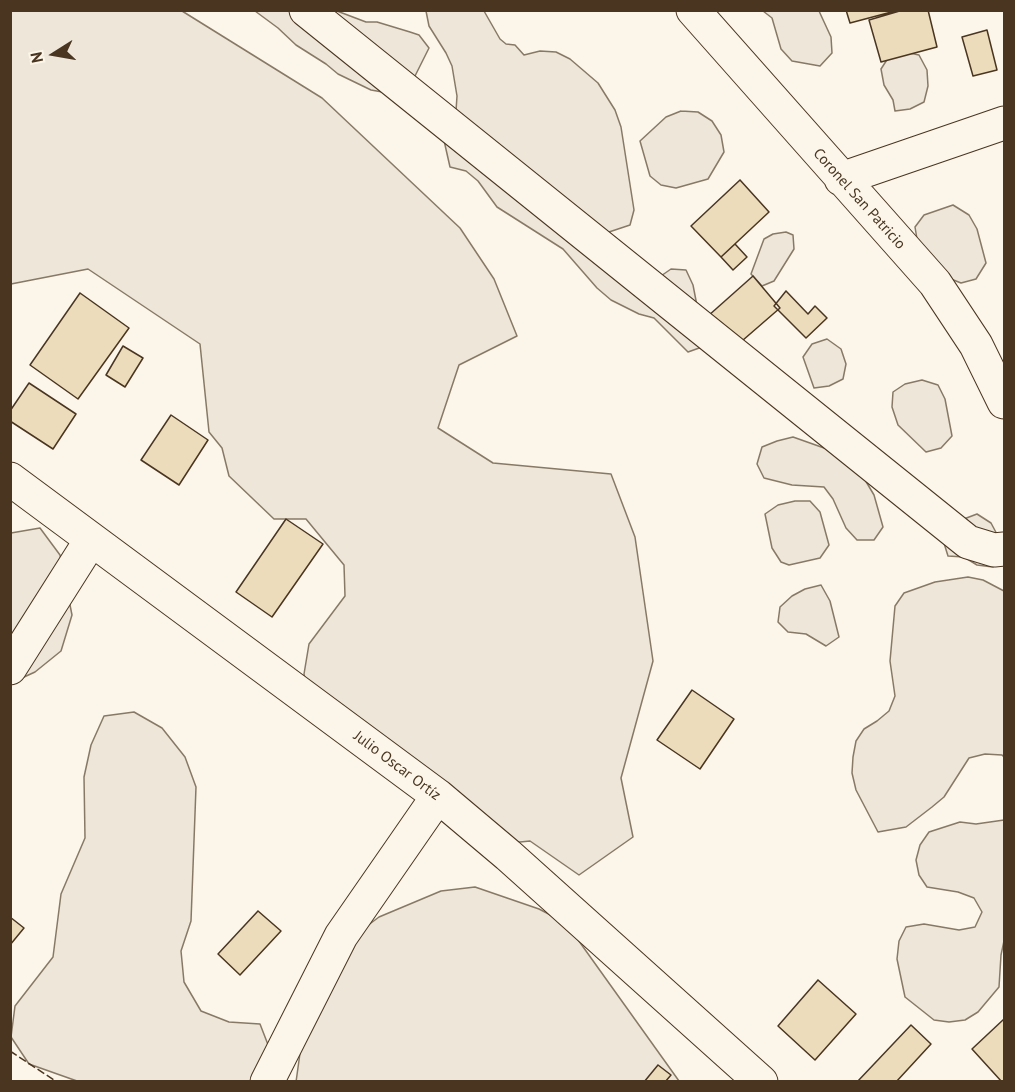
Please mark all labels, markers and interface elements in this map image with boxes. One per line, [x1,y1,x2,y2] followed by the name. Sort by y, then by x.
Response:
[24,24,84,84] north arrow
[26,50,47,65] text: N
[809,145,909,253] street label: Coronel San Patricio
[350,727,444,805] street label: Julio Oscar Ortíz

